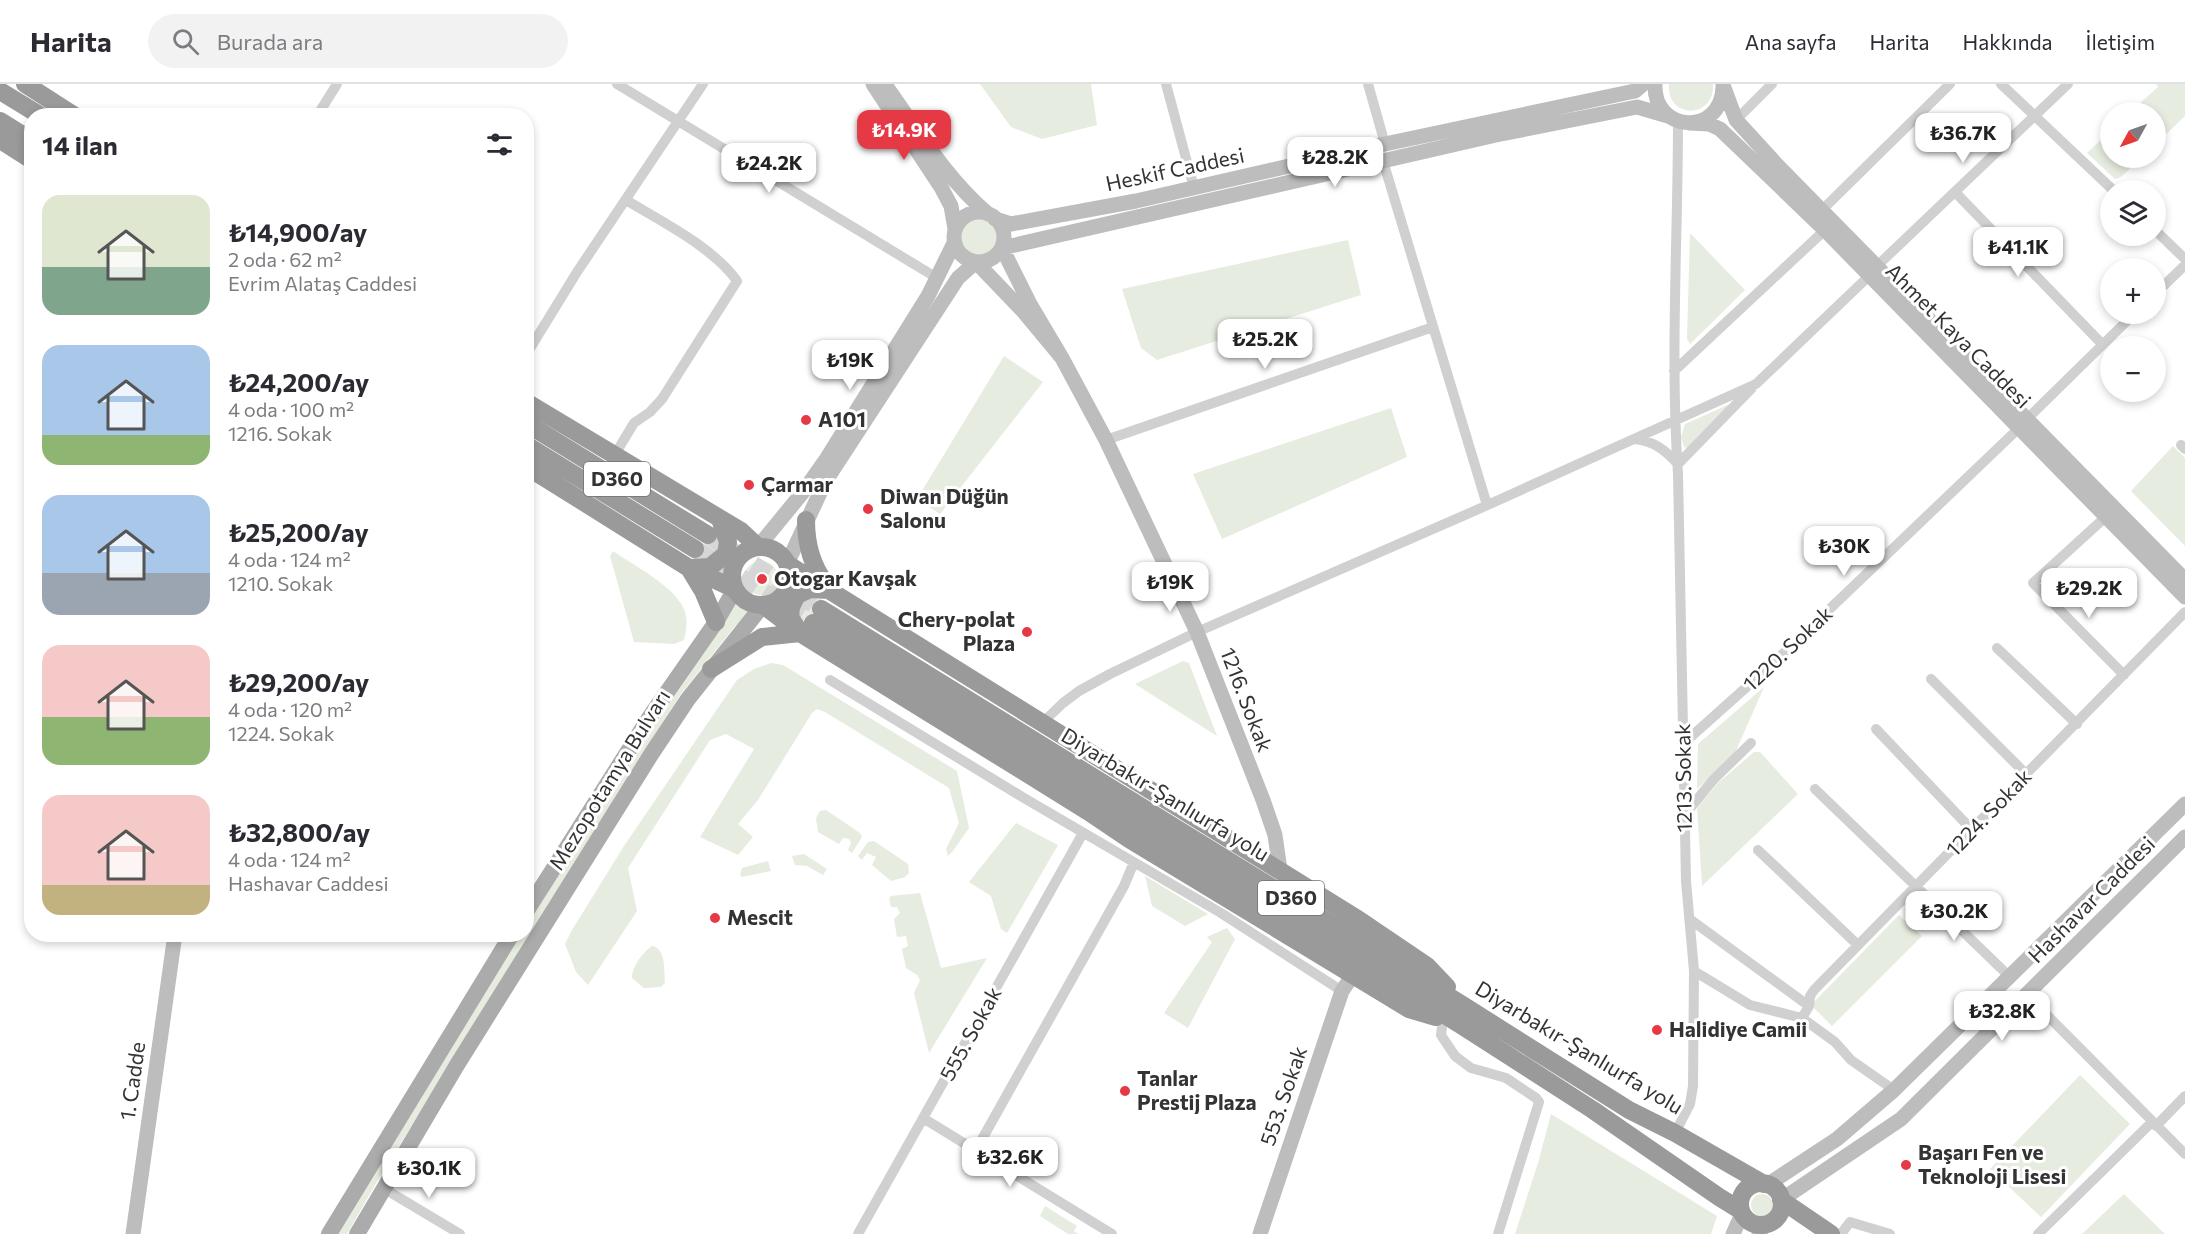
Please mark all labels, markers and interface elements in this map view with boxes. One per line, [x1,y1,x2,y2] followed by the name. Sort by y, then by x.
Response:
[148,14,568,68] search box
[30,24,112,58] text: Harita
[169,25,202,58] icon: search
[217,28,323,55] text: Burada ara
[1745,29,1836,54] text: Ana sayfa
[1869,29,1930,54] text: Harita
[1963,29,2053,54] text: Hakkında
[2086,29,2155,54] text: İletişim
[2100,102,2166,168] north arrow
[2100,102,2166,402] map controls
[855,110,953,161] pin: ₺14.9K
[1914,113,2012,164] pin: ₺36.7K
[871,117,937,141] text: ₺14.9K
[1929,120,1997,144] text: ₺36.7K
[483,128,516,161] icon: filters
[42,129,118,160] text: 14 ilan
[1286,137,1384,188] pin: ₺28.2K
[1103,142,1246,195] street label: Heskif Caddesi
[720,143,818,194] pin: ₺24.2K
[1301,144,1369,168] text: ₺28.2K
[735,150,803,174] text: ₺24.2K
[2100,180,2166,246] button: layers
[228,216,367,247] text: ₺14,900/ay
[90,219,162,291] icon: home
[1969,227,2067,278] pin: ₺41.1K
[1987,234,2049,258] text: ₺41.1K
[228,247,342,271] text: 2 oda · 62 m²
[1881,257,2037,413] street label: Ahmet Kaya Caddesi
[2100,258,2166,324] button: +
[228,271,417,295] text: Evrim Alataş Caddesi
[1216,319,1314,370] pin: ₺25.2K
[1232,326,1298,350] text: ₺25.2K
[2100,336,2166,402] button: −
[814,340,886,391] pin: ₺19K
[826,347,874,371] text: ₺19K
[228,366,369,397] text: ₺24,200/ay
[90,369,162,441] icon: home
[228,397,354,421] text: 4 oda · 100 m²
[818,406,866,431] place label: A101
[799,413,813,427] marker: A101
[228,421,332,445] text: 1216. Sokak
[584,462,650,496] road number: D360
[761,471,833,496] place label: Çarmar
[742,478,756,492] marker: Çarmar
[880,483,1009,532] place label: Diwan Düğün Salonu
[861,502,875,516] marker: Diwan Düğün Salonu
[228,516,369,547] text: ₺25,200/ay
[90,519,162,591] icon: home
[1808,526,1880,577] pin: ₺30K
[1818,533,1870,557] text: ₺30K
[228,547,351,571] text: 4 oda · 124 m²
[1134,562,1206,613] pin: ₺19K
[774,565,917,590] place label: Otogar Kavşak
[2040,568,2138,619] pin: ₺29.2K
[1146,569,1194,593] text: ₺19K
[228,571,333,595] text: 1210. Sokak
[755,572,769,586] marker: Otogar Kavşak
[2055,575,2123,599] text: ₺29.2K
[1737,600,1837,696] street label: 1220. Sokak
[898,606,1015,655] place label: Chery-polat Plaza
[1020,625,1034,639] marker: Chery-polat Plaza
[1216,644,1279,755] street label: 1216. Sokak
[228,666,369,697] text: ₺29,200/ay
[90,669,162,741] icon: home
[543,684,674,874] street label: Mezopotamya Bulvarı
[228,697,352,721] text: 4 oda · 120 m²
[228,721,335,745] text: 1224. Sokak
[1057,722,1274,866] street label: Diyarbakır-Şanlıurfa yolu
[1669,723,1696,833] street label: 1213. Sokak
[1940,763,2036,861] street label: 1224. Sokak
[228,816,370,847] text: ₺32,800/ay
[90,819,162,891] icon: home
[2022,830,2159,967] street label: Hashavar Caddesi
[228,847,351,871] text: 4 oda · 124 m²
[228,871,389,895] text: Hashavar Caddesi
[1258,881,1324,915] road number: D360
[1905,891,2003,942] pin: ₺30.2K
[1919,898,1989,922] text: ₺30.2K
[727,904,793,929] place label: Mescit
[708,911,722,925] marker: Mescit
[1471,975,1688,1119] street label: Diyarbakır-Şanlıurfa yolu
[934,982,1006,1085] street label: 555. Sokak
[1953,991,2051,1042] pin: ₺32.8K
[1968,998,2036,1022] text: ₺32.8K
[1669,1016,1807,1041] place label: Halidiye Camii
[1650,1023,1664,1037] marker: Halidiye Camii
[114,1040,149,1121] street label: 1. Cadde
[1254,1043,1311,1148] street label: 553. Sokak
[1137,1065,1257,1114] place label: Tanlar Prestij Plaza
[1118,1084,1132,1098] marker: Tanlar Prestij Plaza
[961,1137,1059,1188] pin: ₺32.6K
[1918,1139,2066,1188] place label: Başarı Fen ve Teknoloji Lisesi
[976,1144,1044,1168] text: ₺32.6K
[380,1148,478,1199] pin: ₺30.1K
[396,1155,462,1179] text: ₺30.1K
[1899,1158,1913,1172] marker: Başarı Fen ve Teknoloji Lisesi

